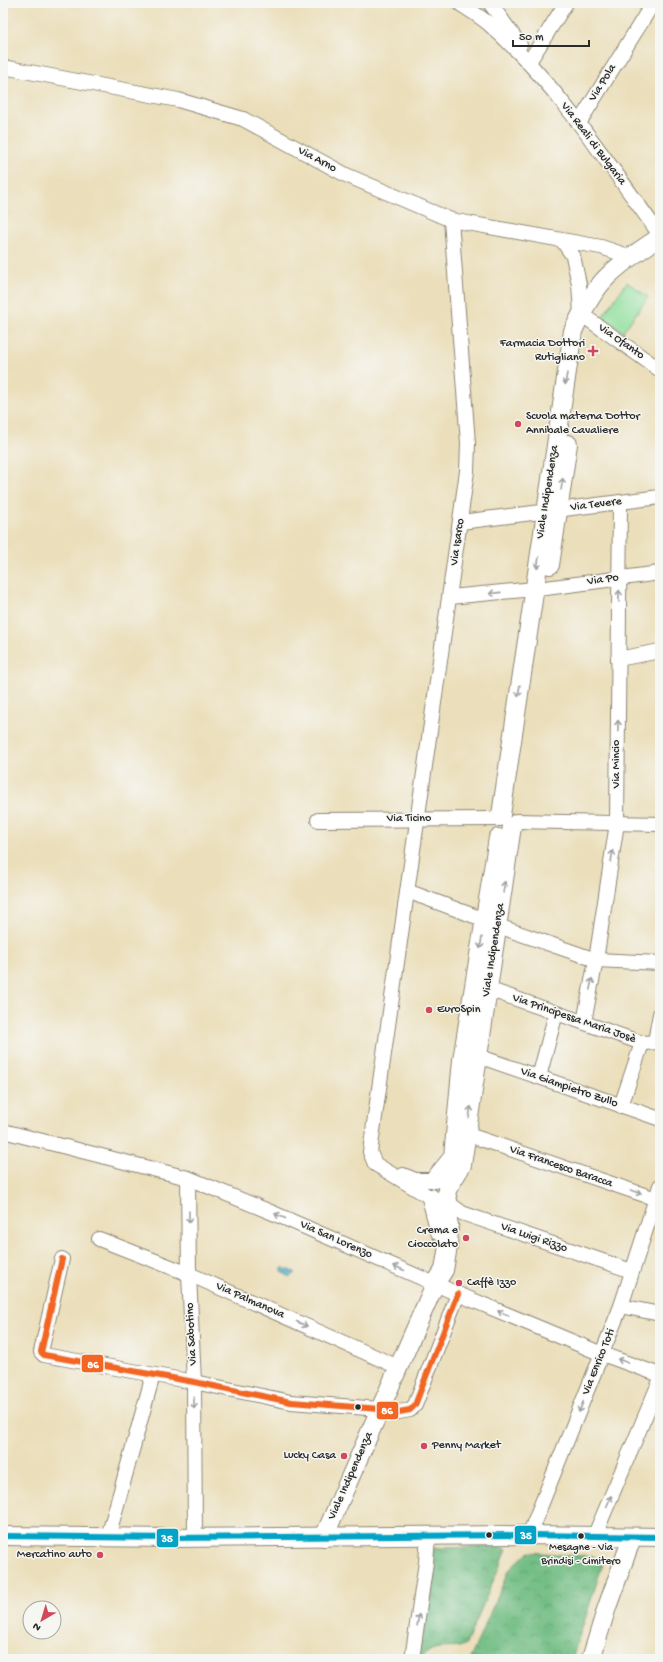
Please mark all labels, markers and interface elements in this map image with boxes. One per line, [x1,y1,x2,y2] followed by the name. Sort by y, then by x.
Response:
[513,22,589,48] scale bar
[519,31,544,45] text: 50 m
[586,62,620,105] street label: Via Pola
[557,99,629,188] street label: Via Reali di Bulgaria
[294,143,339,176] street label: Via Arno
[594,320,647,363] street label: Via Ofanto
[499,337,585,365] place label: Farmacia Dottori Rutigliano
[588,346,598,356] marker: Farmacia Dottori Rutigliano
[562,372,570,385] one-way arrow
[526,410,641,438] place label: Scuola materna Dottor Annibale Cavaliere
[513,419,523,429] marker: Scuola materna Dottor Annibale Cavaliere
[534,444,562,541] street label: Viale Indipendenza
[558,478,566,491] one-way arrow
[569,495,623,515] street label: Via Tevere
[448,518,468,567] street label: Via Isarco
[533,556,541,569] one-way arrow
[585,571,620,589] street label: Via Po
[489,589,502,597] one-way arrow
[615,590,623,603] one-way arrow
[515,685,523,698] one-way arrow
[614,720,622,733] one-way arrow
[610,740,624,789] street label: Via Mincio
[386,812,431,826] street label: Via Ticino
[608,850,616,863] one-way arrow
[500,881,508,894] one-way arrow
[480,902,508,999] street label: Viale Indipendenza
[477,936,485,949] one-way arrow
[588,978,596,991] one-way arrow
[510,991,638,1047] street label: Via Principessa Maria Josè
[437,1003,481,1017] place label: EuroSpin
[424,1005,434,1015] marker: EuroSpin
[518,1064,619,1111] street label: Via Giampietro Zullo
[466,1106,474,1119] one-way arrow
[507,1142,615,1191] street label: Via Francesco Baracca
[629,1189,642,1196] one-way arrow
[185,1210,193,1223] one-way arrow
[274,1212,286,1219] one-way arrow
[297,1217,374,1262] street label: Via San Lorenzo
[498,1220,569,1256] street label: Via Luigi Rizzo
[408,1224,459,1252] place label: Crema e Cioccolato
[461,1233,471,1243] marker: Crema e Cioccolato
[393,1264,405,1271] one-way arrow
[467,1276,516,1290] place label: Caffè Izzo
[454,1278,464,1288] marker: Caffè Izzo
[213,1279,287,1323] street label: Via Palmanova
[183,1302,201,1367] street label: Via Sabotino
[497,1308,509,1316] one-way arrow
[295,1321,307,1328] one-way arrow
[579,1326,619,1398] street label: Via Enrico Toti
[81,1354,104,1373] line badge: 86
[618,1357,630,1365] one-way arrow
[87,1360,99,1372] text: 86
[190,1396,198,1409] one-way arrow
[376,1401,399,1420] line badge: 86
[576,1401,584,1413] one-way arrow
[353,1402,363,1412] unlabelled marker
[381,1406,393,1418] text: 86
[325,1430,377,1523] street label: Viale Indipendenza
[431,1439,502,1453] place label: Penny Market
[419,1441,429,1451] marker: Penny Market
[284,1449,336,1463] place label: Lucky Casa
[339,1451,349,1461] marker: Lucky Casa
[606,1495,613,1507] one-way arrow
[514,1525,537,1545] line badge: 35
[156,1528,179,1548] line badge: 35
[484,1530,494,1540] unlabelled marker
[519,1531,532,1543] text: 35
[576,1531,586,1541] marker: Mesagne - Via Brindisi - Cimitero
[160,1534,173,1546] text: 35
[540,1542,621,1568] place label: Mesagne - Via Brindisi - Cimitero
[17,1548,92,1562] place label: Mercatino auto
[95,1550,105,1560] marker: Mercatino auto
[22,1600,62,1640] north arrow
[414,1614,422,1627] one-way arrow
[31,1619,44,1633] text: N

